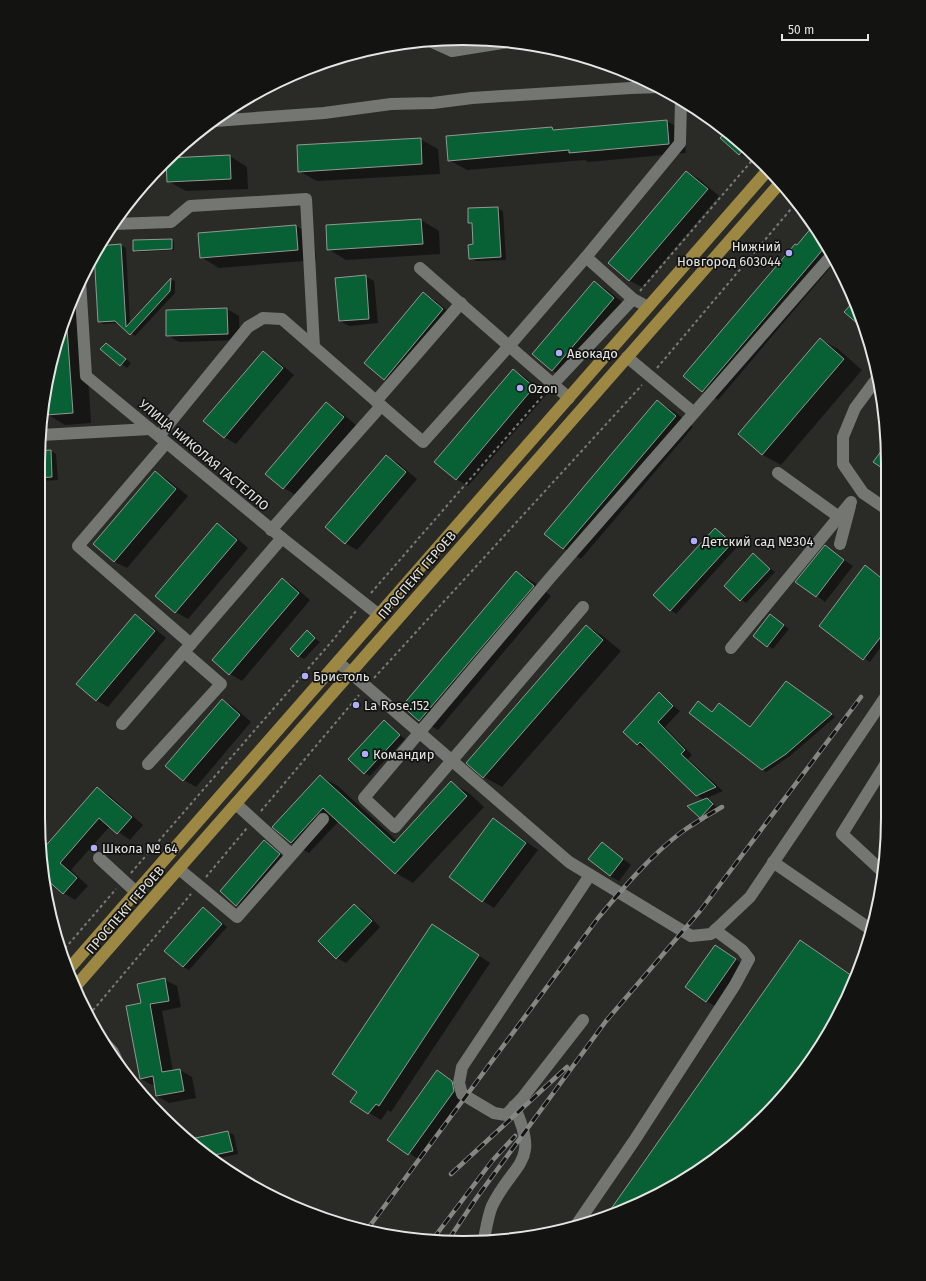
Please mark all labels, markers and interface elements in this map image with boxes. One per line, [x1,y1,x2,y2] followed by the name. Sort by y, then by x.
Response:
[782,16,868,42] scale bar
[788,23,814,37] text: 50 m
[677,239,781,269] place label: Нижний Новгород 603044
[784,248,794,258] marker: Нижний Новгород 603044
[567,346,618,361] place label: Авокадо
[554,348,564,358] marker: Авокадо
[528,381,558,396] place label: Ozon
[515,383,525,393] marker: Ozon
[136,396,272,514] street label: УЛИЦА НИКОЛАЯ ГАСТЕЛЛО
[375,528,459,622] street label: ПРОСПЕКТ ГЕРОЕВ
[701,534,813,549] place label: Детский сад №304
[689,536,699,546] marker: Детский сад №304
[313,669,370,684] place label: Бристоль
[300,671,310,681] marker: Бристоль
[364,698,429,713] place label: La Rose.152
[351,700,361,710] marker: La Rose.152
[373,747,434,762] place label: Командир
[360,749,370,759] marker: Командир
[102,841,178,856] place label: Школа № 64
[89,843,99,853] marker: Школа № 64
[83,863,167,957] street label: ПРОСПЕКТ ГЕРОЕВ

